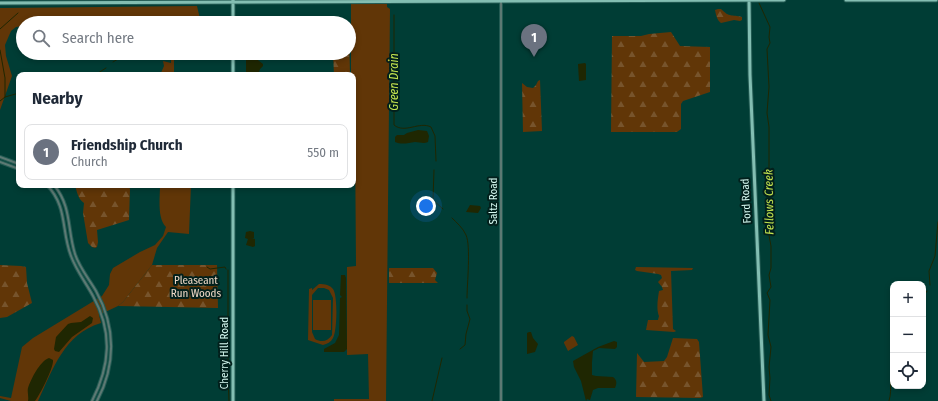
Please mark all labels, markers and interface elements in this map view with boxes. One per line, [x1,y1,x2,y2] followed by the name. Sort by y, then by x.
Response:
[16,16,356,60] search box
[521,24,547,57] pin: 1
[30,27,52,49] icon: search
[62,29,134,47] text: Search here
[387,53,401,111] water label: Green Drain
[32,88,83,109] text: Nearby
[71,136,183,154] text: Friendship Church
[43,145,49,160] text: 1
[307,145,339,160] text: 550 m
[71,154,108,169] text: Church
[761,169,777,235] water label: Fellows Creek
[487,178,500,224] street label: Saltz Road
[738,178,754,224] street label: Ford Road
[416,196,436,216] your location
[171,274,222,300] park label: Pleaseant Run Woods
[890,281,926,389] map controls
[890,281,926,317] button: +
[218,317,231,389] street label: Cherry Hill Road
[890,317,926,353] button: −
[890,353,926,389] button: locate

